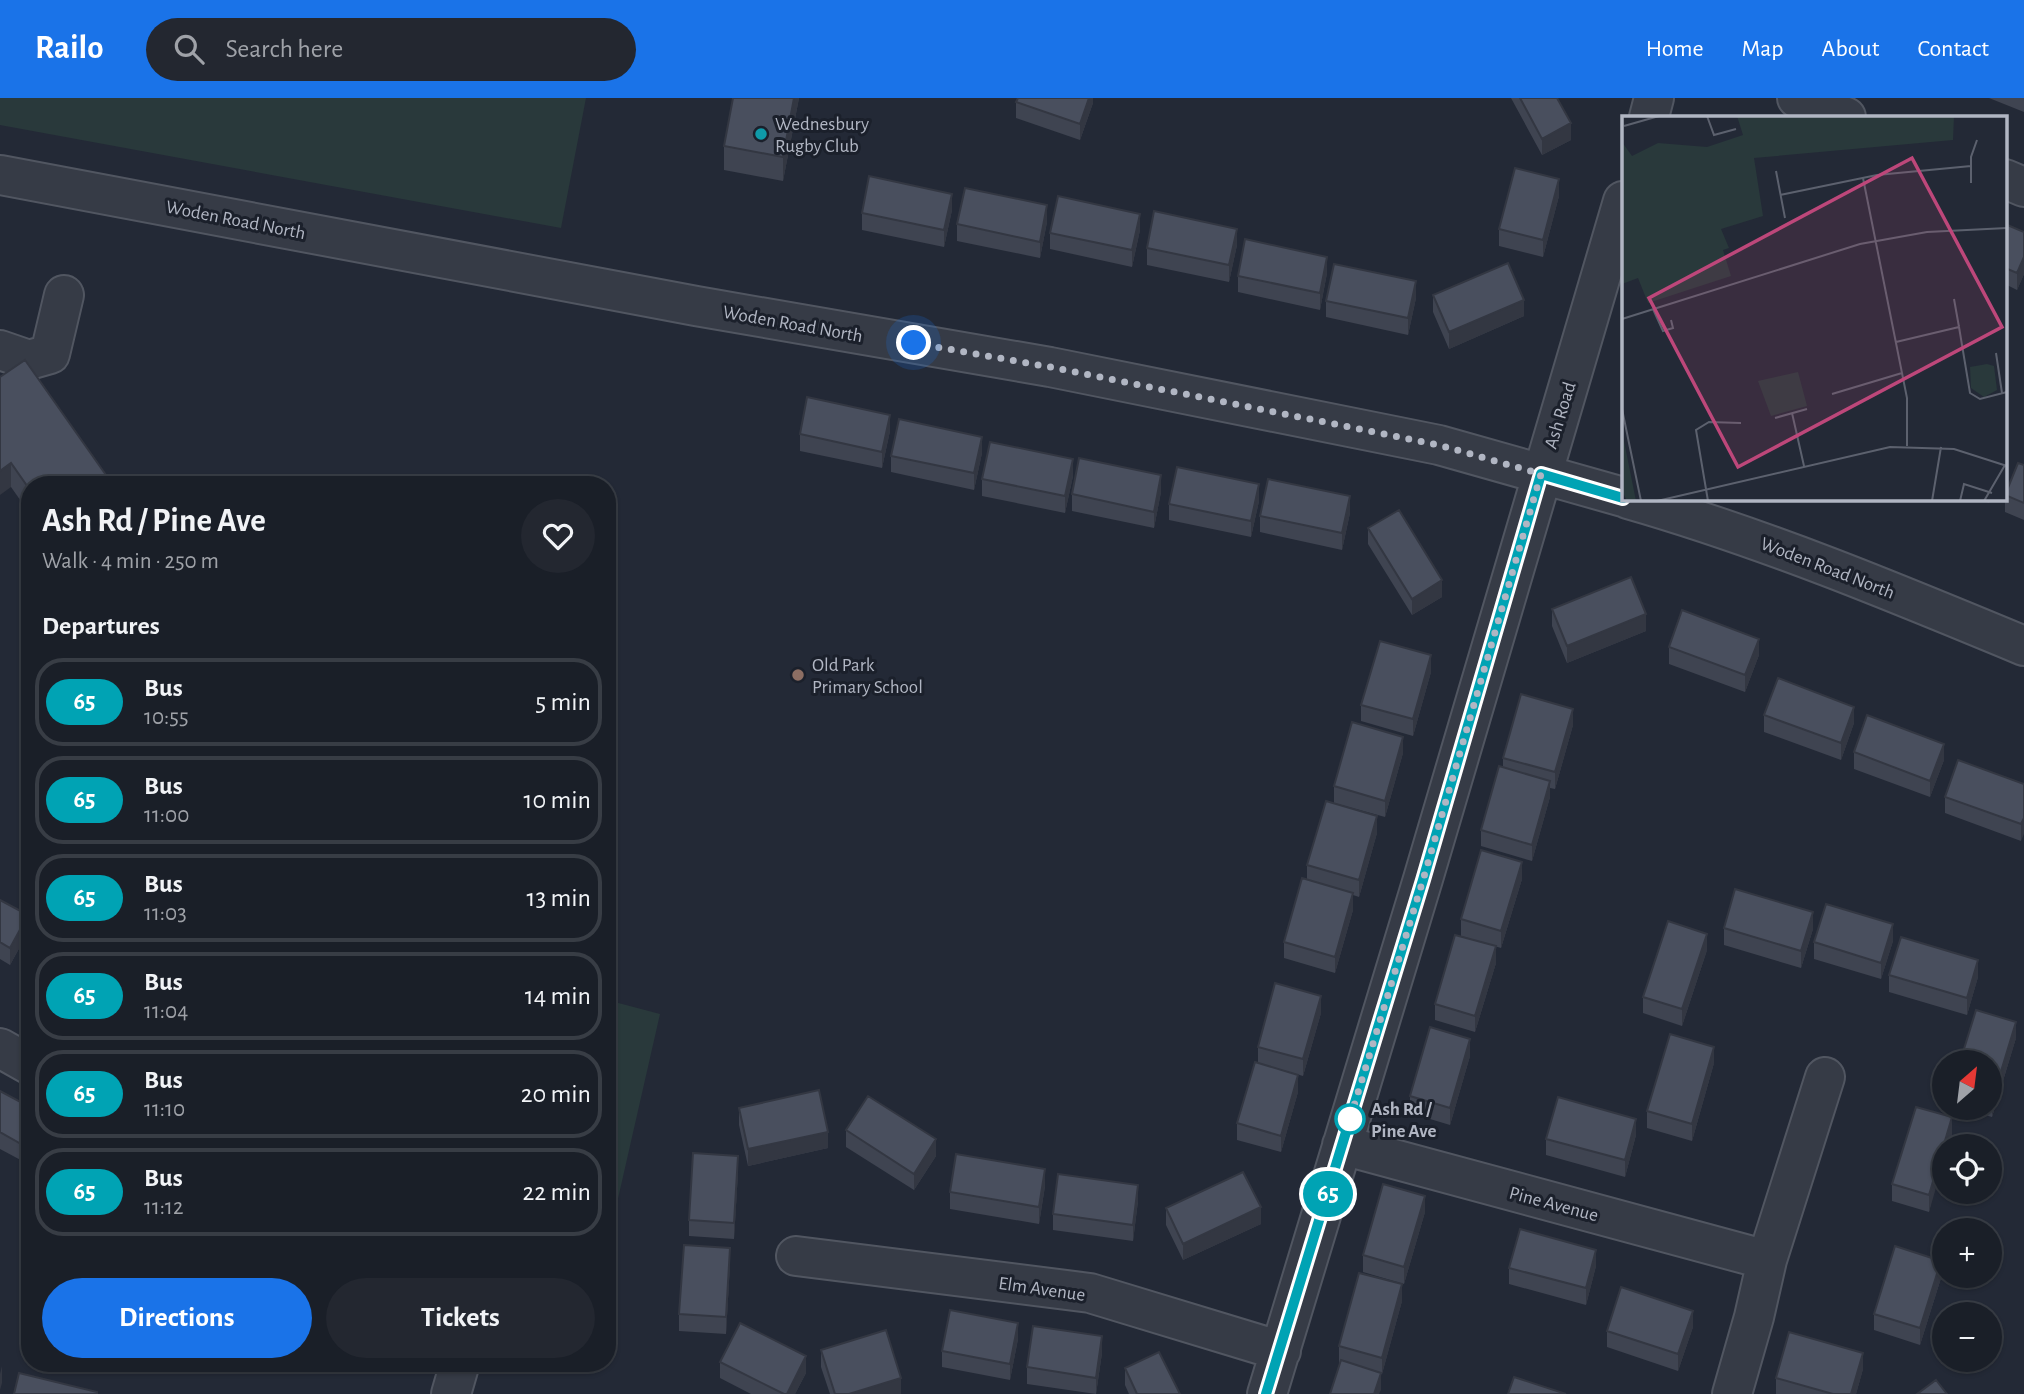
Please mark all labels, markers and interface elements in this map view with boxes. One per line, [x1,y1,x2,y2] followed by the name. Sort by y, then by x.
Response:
[146,18,636,81] search box
[170,30,208,68] icon: search
[35,32,104,65] text: Railo
[226,36,343,62] text: Search here
[1646,37,1704,61] text: Home
[1742,37,1784,61] text: Map
[1822,37,1879,61] text: About
[1917,37,1989,61] text: Contact
[775,115,869,156] place label: Wednesbury Rugby Club
[1622,116,2007,500] inset map
[753,126,769,142] marker: Wednesbury Rugby Club
[164,198,307,243] street label: Woden Road North
[721,303,864,346] street label: Woden Road North
[896,325,931,360] your location
[1541,380,1580,451] street label: Ash Road
[521,499,595,573] button: heart
[42,505,266,538] text: Ash Rd / Pine Ave
[1758,534,1897,603] street label: Woden Road North
[42,550,219,573] text: Walk · 4 min · 250 m
[42,613,160,639] text: Departures
[812,656,923,697] place label: Old Park Primary School
[790,667,806,683] marker: Old Park Primary School
[144,675,183,701] text: Bus
[535,689,591,715] text: 5 min
[74,690,95,714] text: 65
[144,706,189,729] text: 10:55
[144,773,183,799] text: Bus
[524,787,591,813] text: 10 min
[74,788,95,812] text: 65
[144,804,189,827] text: 11:00
[144,871,183,897] text: Bus
[527,885,591,911] text: 13 min
[74,886,95,910] text: 65
[144,902,187,925] text: 11:03
[144,969,183,995] text: Bus
[525,983,591,1009] text: 14 min
[74,984,95,1008] text: 65
[144,1000,188,1023] text: 11:04
[1932,1050,2002,1120] north arrow
[1932,1050,2002,1372] map controls
[144,1067,183,1093] text: Bus
[521,1081,591,1107] text: 20 min
[74,1082,95,1106] text: 65
[144,1098,185,1121] text: 11:10
[1371,1100,1437,1141] place label: Ash Rd / Pine Ave
[1335,1104,1365,1134] marker: Ash Rd / Pine Ave
[1932,1134,2002,1204] button: locate
[144,1165,183,1191] text: Bus
[1296,1171,1360,1217] line badge: 65
[523,1179,591,1205] text: 22 min
[74,1180,95,1204] text: 65
[1317,1182,1339,1206] text: 65
[1507,1183,1600,1225] street label: Pine Avenue
[144,1196,183,1219] text: 11:12
[1932,1218,2002,1288] button: +
[997,1274,1086,1305] street label: Elm Avenue
[42,1278,312,1358] button: Directions
[326,1278,595,1358] button: Tickets
[1932,1302,2002,1372] button: −

